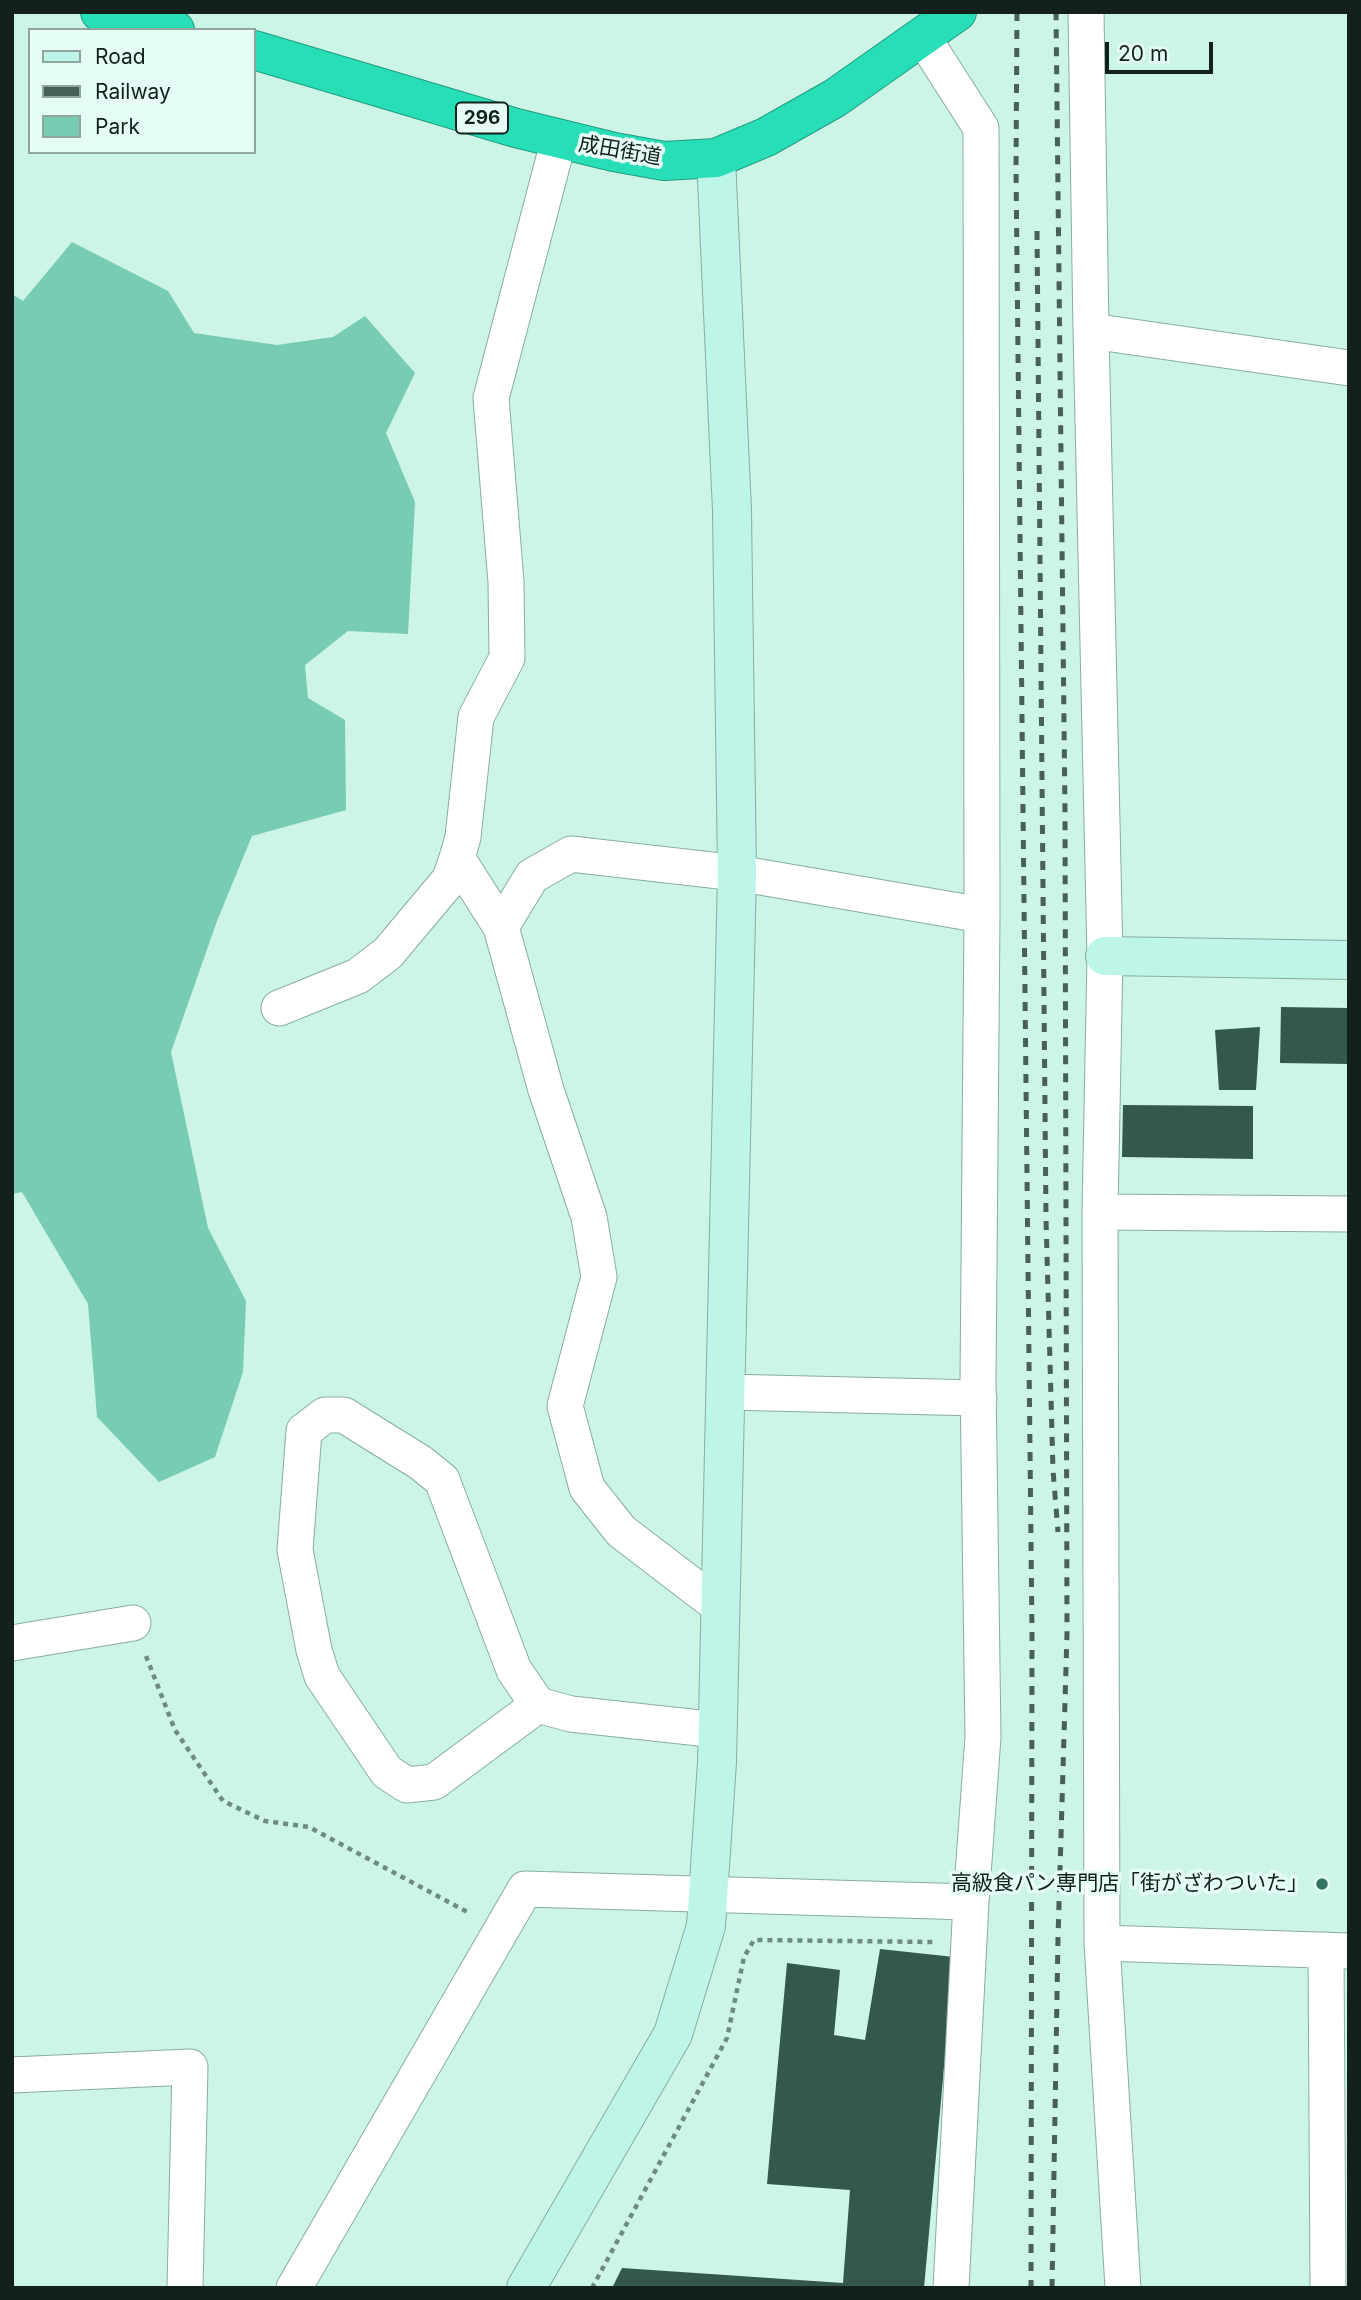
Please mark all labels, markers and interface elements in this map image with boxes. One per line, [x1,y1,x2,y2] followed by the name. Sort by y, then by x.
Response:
[28,28,256,154] legend
[1109,28,1218,72] scale bar
[1118,41,1168,66] text: 20 m
[95,44,146,69] text: Road
[95,79,171,104] text: Railway
[456,102,508,134] road number: 296
[95,114,140,139] text: Park
[576,131,664,171] street label: 成田街道
[951,1871,1308,1897] place label: 高級食パン専門店「街がざわついた」
[1314,1876,1330,1892] marker: 高級食パン専門店「街がざわついた」

